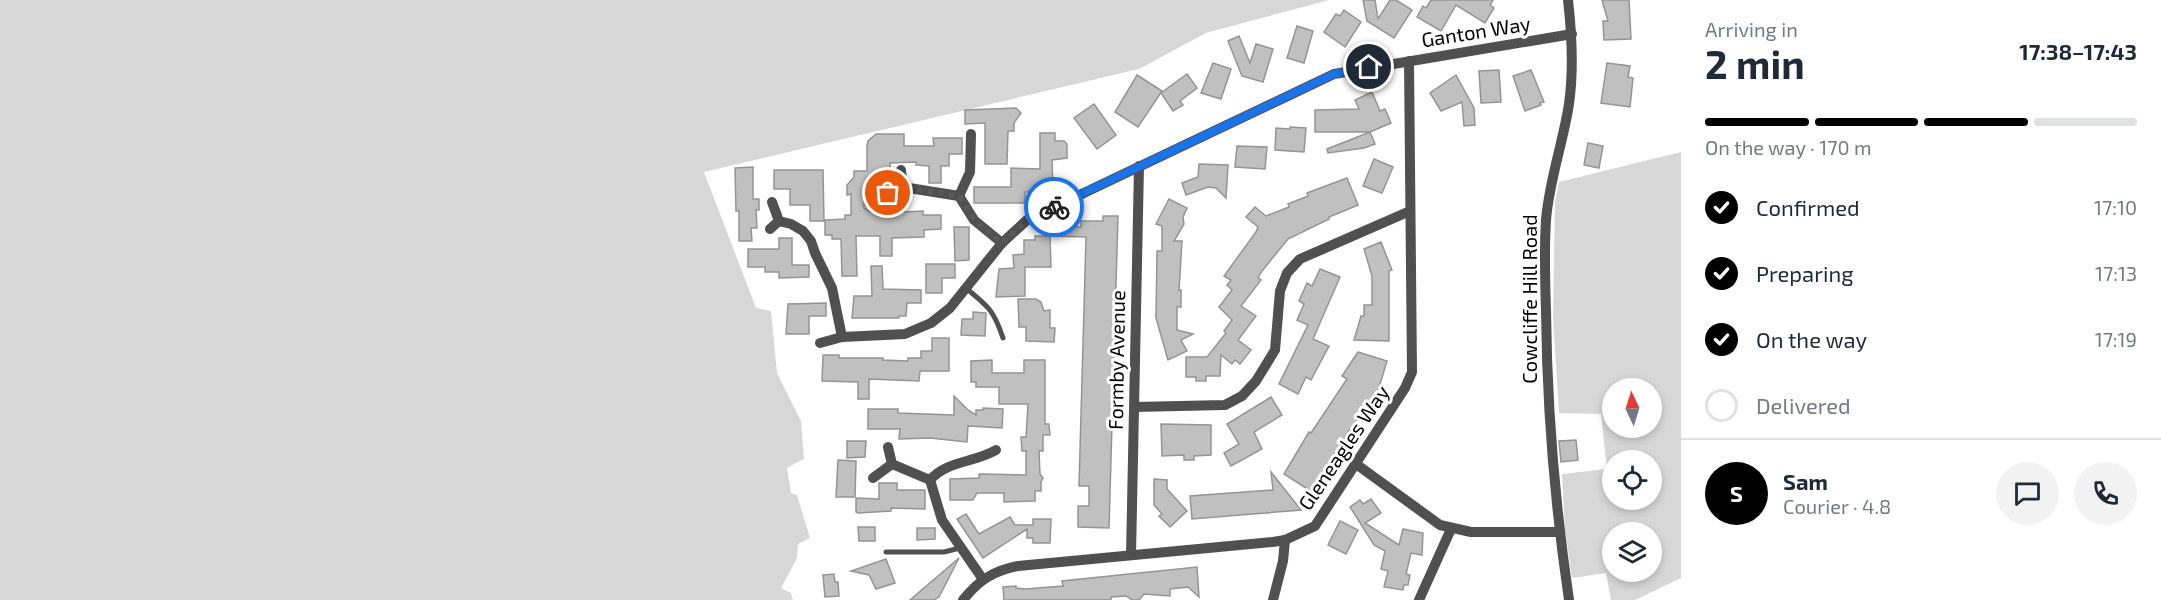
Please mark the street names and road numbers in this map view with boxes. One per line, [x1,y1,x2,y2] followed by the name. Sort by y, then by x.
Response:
[1420,10,1533,51] street label: Ganton Way
[1517,214,1541,384] street label: Cowcliffe Hill Road
[1103,290,1129,430] street label: Formby Avenue
[1293,380,1394,514] street label: Gleneagles Way

